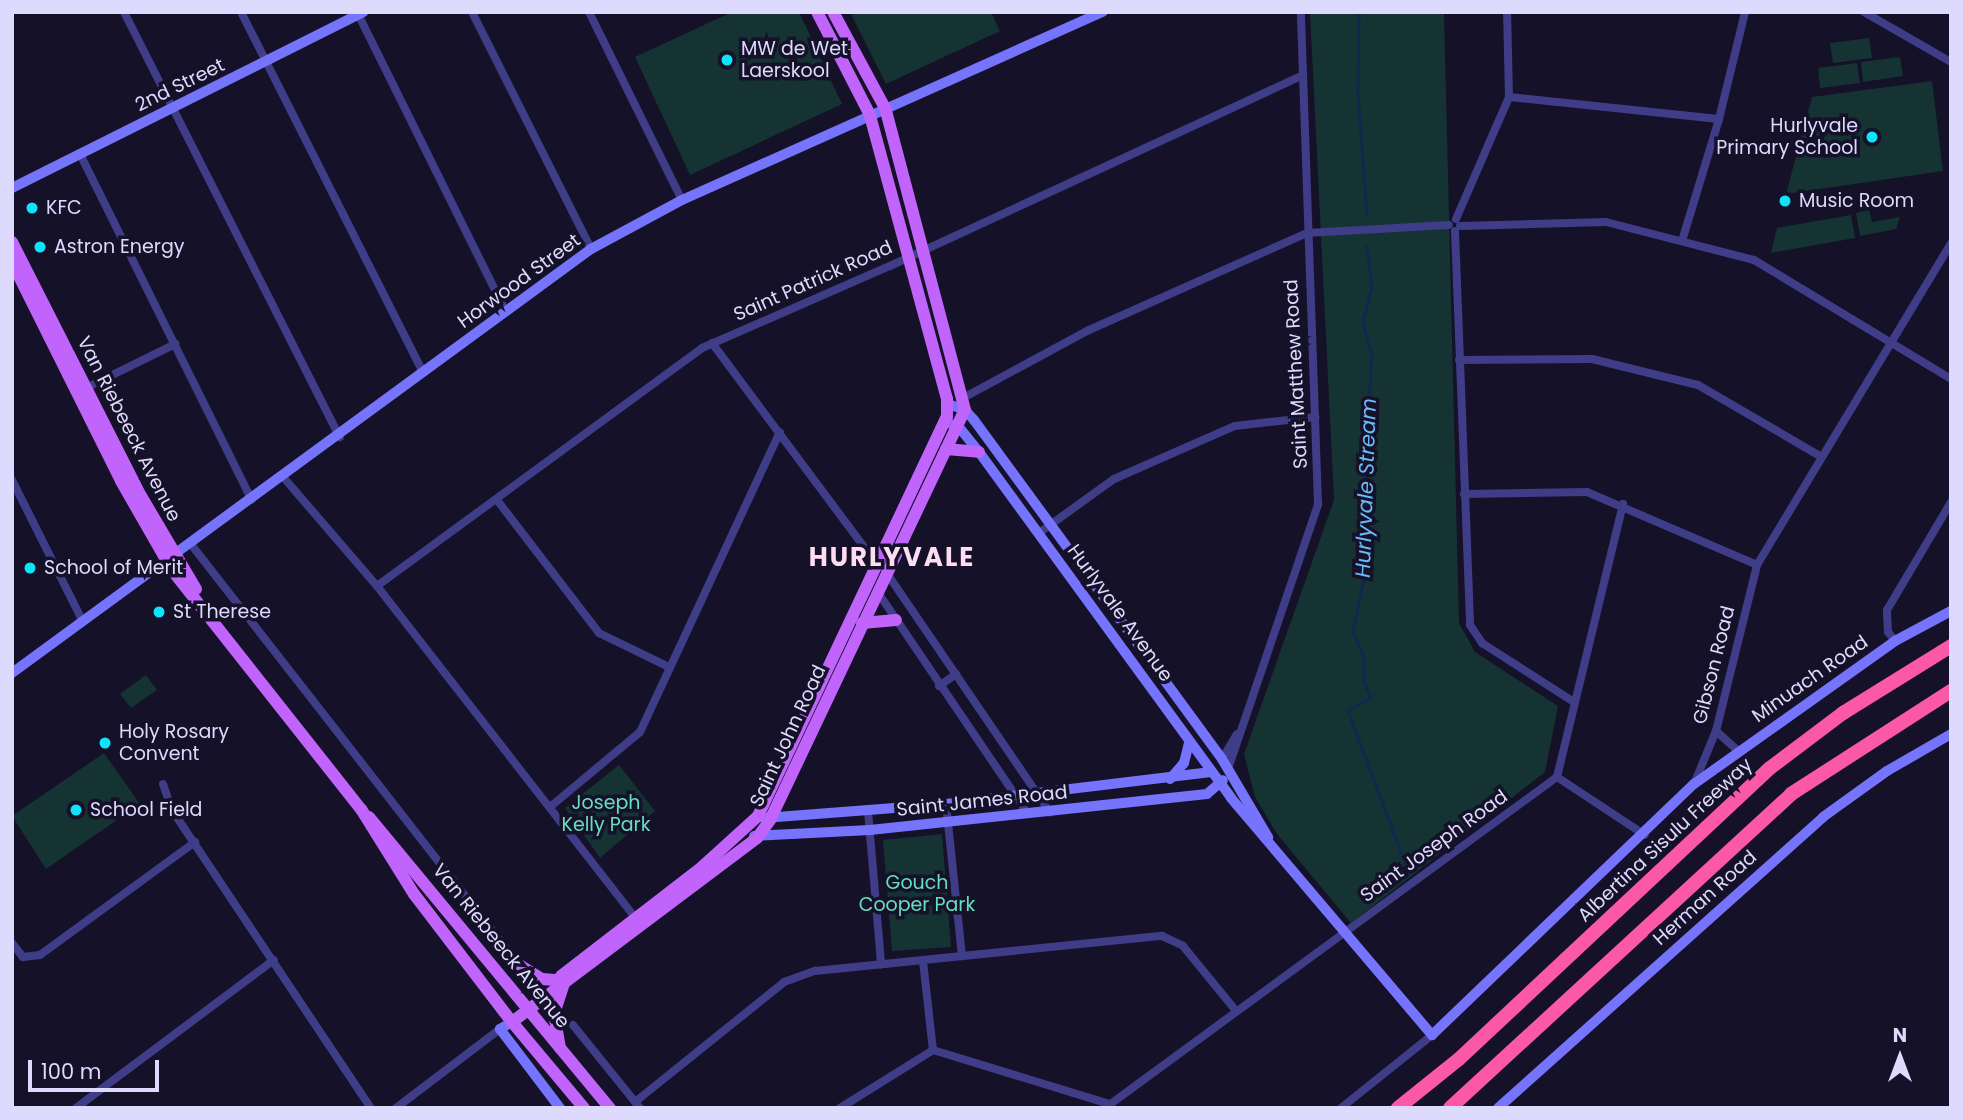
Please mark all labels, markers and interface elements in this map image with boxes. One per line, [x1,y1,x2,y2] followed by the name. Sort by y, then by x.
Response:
[741,38,848,82] place label: MW de Wet Laerskool
[719,52,735,68] marker: MW de Wet Laerskool
[132,54,228,116] street label: 2nd Street
[1716,115,1858,159] place label: Hurlyvale Primary School
[1864,129,1880,145] marker: Hurlyvale Primary School
[1799,190,1914,212] place label: Music Room
[1777,193,1793,209] marker: Music Room
[46,197,82,219] place label: KFC
[24,200,40,216] marker: KFC
[453,229,585,333] street label: Horwood Street
[54,236,184,258] place label: Astron Energy
[730,236,896,326] street label: Saint Patrick Road
[32,239,48,255] marker: Astron Energy
[1280,279,1312,469] street label: Saint Matthew Road
[72,332,186,526] street label: Van Riebeeck Avenue
[1350,398,1382,578] water label: Hurlyvale Stream
[1063,540,1177,686] street label: Hurlyvale Avenue
[810,542,974,574] district label: HURLYVALE
[44,557,183,579] place label: School of Merit
[22,560,38,576] marker: School of Merit
[173,601,271,623] place label: St Therese
[151,604,167,620] marker: St Therese
[1688,604,1740,726] street label: Gibson Road
[1748,631,1872,727] street label: Minuach Road
[745,661,831,811] street label: Saint John Road
[119,721,229,765] place label: Holy Rosary Convent
[97,735,113,751] marker: Holy Rosary Convent
[1573,753,1757,927] street label: Albertina Sisulu Freeway
[896,781,1068,821] street label: Saint James Road
[1356,785,1512,907] street label: Saint Joseph Road
[562,792,650,836] park label: Joseph Kelly Park
[90,799,202,821] place label: School Field
[68,802,84,818] marker: School Field
[1649,846,1761,950] street label: Herman Road
[428,859,574,1033] street label: Van Riebeeck Avenue
[859,872,975,916] park label: Gouch Cooper Park
[1865,1022,1935,1092] north arrow
[1893,1022,1907,1049] text: N
[32,1046,163,1090] scale bar
[41,1057,101,1086] text: 100 m

